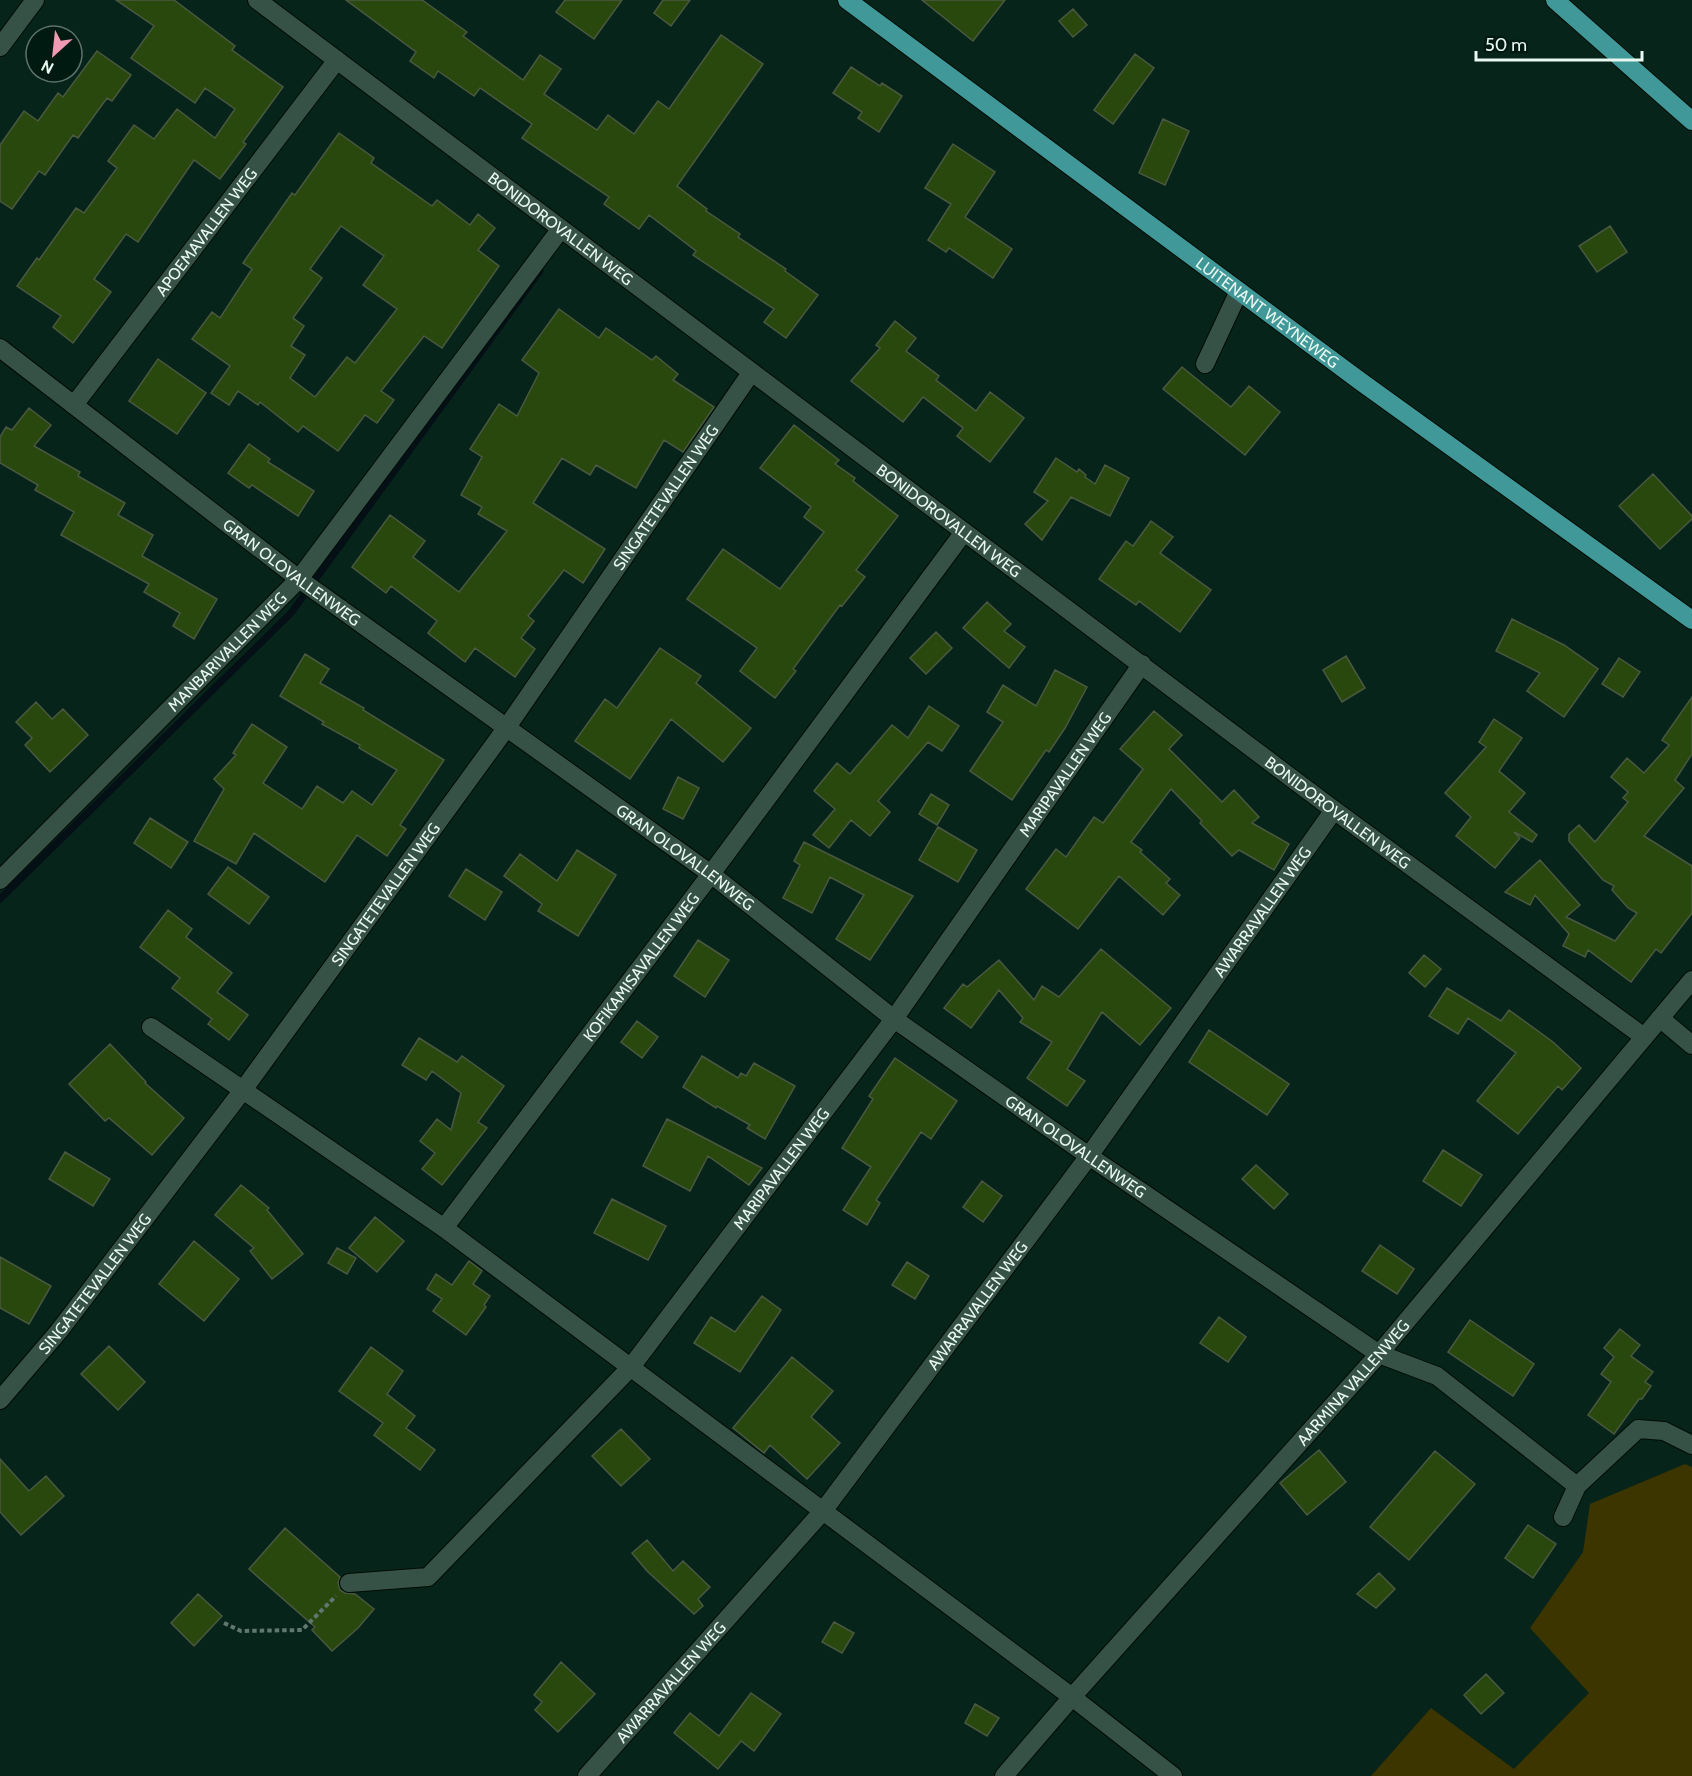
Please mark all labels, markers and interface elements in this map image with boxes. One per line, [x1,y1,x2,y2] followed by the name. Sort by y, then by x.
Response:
[24,24,84,84] north arrow
[1476,24,1642,62] scale bar
[1485,34,1527,56] text: 50 m
[38,56,57,78] text: N
[152,164,261,300] street label: APOEMAVALLEN WEG
[484,168,637,289] street label: BONIDOROVALLEN WEG
[1192,254,1343,372] street label: LUITENANT WEYNEWEG
[609,421,723,574] street label: SINGATETEVALLEN WEG
[873,460,1025,581] street label: BONIDOROVALLEN WEG
[219,515,364,630] street label: GRAN OLOVALLENWEG
[164,588,291,716] street label: MANBARIVALLEN WEG
[1015,709,1115,840] street label: MARIPAVALLEN WEG
[1261,752,1414,873] street label: BONIDOROVALLEN WEG
[612,800,758,915] street label: GRAN OLOVALLENWEG
[327,819,444,970] street label: SINGATETEVALLEN WEG
[1210,843,1315,981] street label: AWARRAVALLEN WEG
[579,889,703,1045] street label: KOFIKAMISAVALLEN WEG
[1002,1091,1149,1202] street label: GRAN OLOVALLENWEG
[729,1104,833,1233] street label: MARIPAVALLEN WEG
[35,1210,155,1358] street label: SINGATETEVALLEN WEG
[923,1238,1032,1373] street label: AWARRAVALLEN WEG
[1293,1316,1414,1449] street label: AARMINA VALLENWEG
[612,1618,730,1747] street label: AWARRAVALLEN WEG

